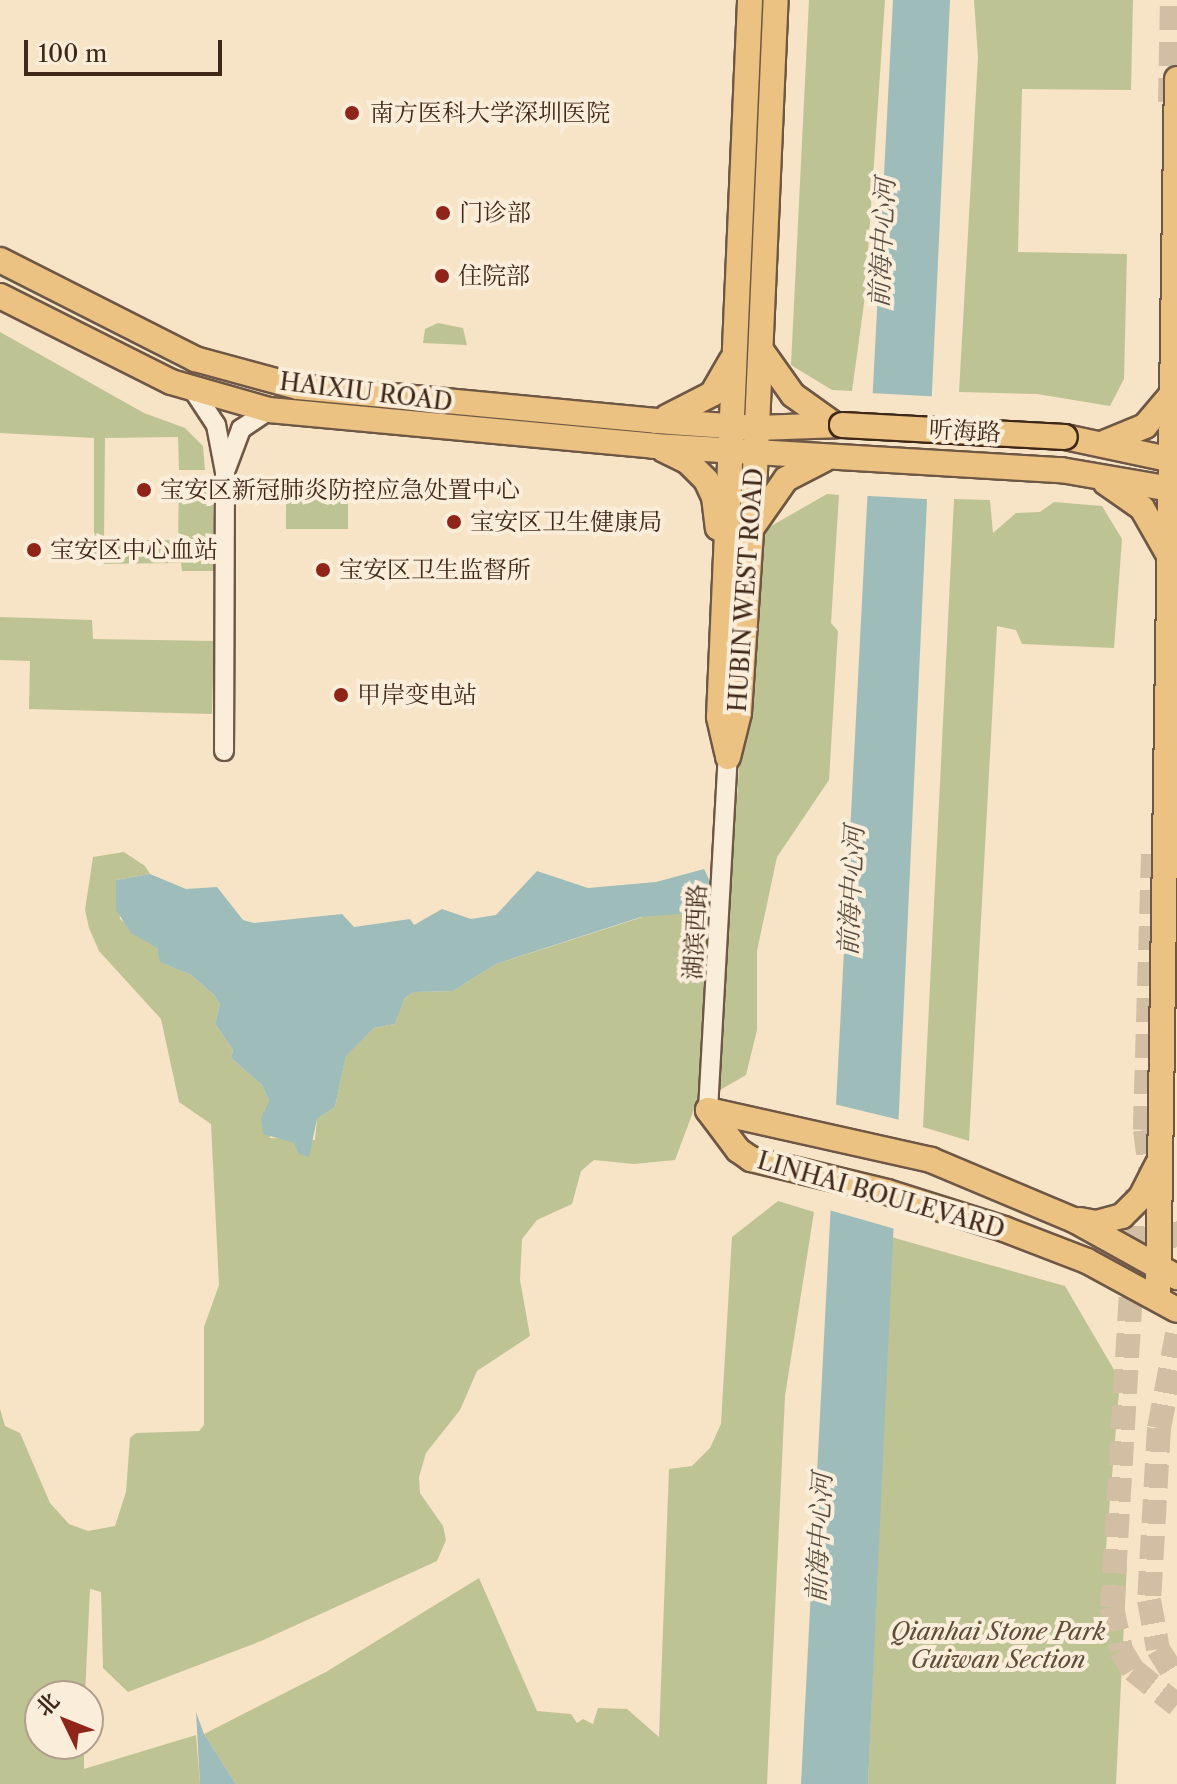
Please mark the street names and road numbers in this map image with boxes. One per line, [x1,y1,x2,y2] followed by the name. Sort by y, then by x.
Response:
[278,367,454,417] street label: HAIXIU ROAD
[928,415,1002,447] street label: 听海路
[723,466,769,714] street label: HUBIN WEST ROAD
[678,883,712,981] street label: 湖滨西路
[754,1146,1008,1244] street label: LINHAI BOULEVARD

